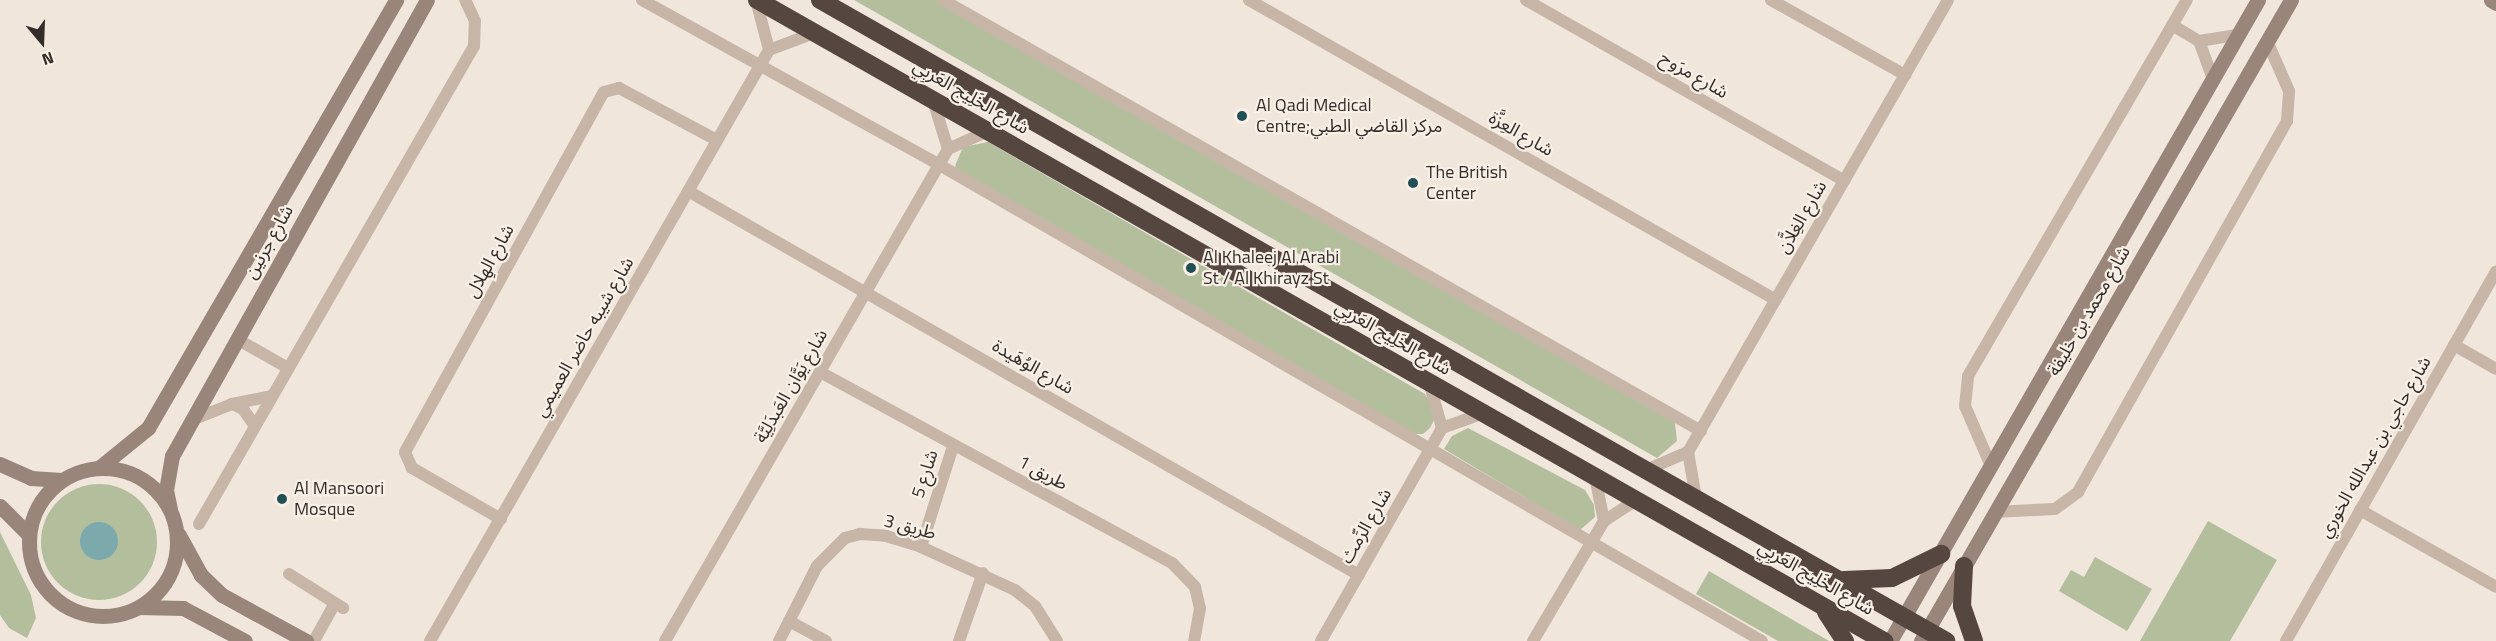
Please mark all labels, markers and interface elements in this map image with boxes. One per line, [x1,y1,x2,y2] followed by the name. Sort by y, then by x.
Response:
[12,12,72,72] north arrow
[39,46,57,72] text: N
[1656,47,1732,103] street label: شارع مرَوح
[909,55,1033,139] street label: شارع الخَلِيج العَربِي
[1256,95,1442,138] place label: Al Qadi Medical Centre;مركز القاضي الطبي
[1233,107,1251,125] marker: Al Qadi Medical Centre;مركز القاضي الطبي
[1485,107,1557,161] street label: شارع العِزَّة
[1426,162,1508,204] place label: The British Center
[1404,174,1422,192] marker: The British Center
[1773,177,1831,257] street label: شارع الغِلاَّن
[240,201,298,283] street label: شارع جرنين
[461,221,519,301] street label: شارع الهِلال
[2043,242,2135,380] street label: شارع محمد بن خليفة
[1203,247,1339,290] place label: Al Khaleej Al Arabi St / Al Khirayz St
[529,253,639,421] street label: شارع شيبه حاضر العميمي
[1184,261,1198,275] marker: Al Khaleej Al Arabi St / Al Khirayz St
[1331,296,1455,380] street label: شارع الخَلِيج العَربِي
[750,325,832,447] street label: شارع يَوَّان العَبدَلِيَّة
[988,335,1078,399] street label: شارع الوُهَيدة
[2314,353,2436,541] street label: شارع حاجي بن عبدالله الخوري
[907,447,943,501] street label: شارع 5
[1015,451,1071,495] street label: طريق 1
[294,478,384,520] place label: Al Mansoori Mosque
[1336,484,1396,568] street label: شارع الرِّمث
[275,492,289,506] marker: Al Mansoori Mosque
[882,510,938,544] street label: طريق 3
[1754,536,1878,620] street label: شارع الخَلِيج العَربِي

